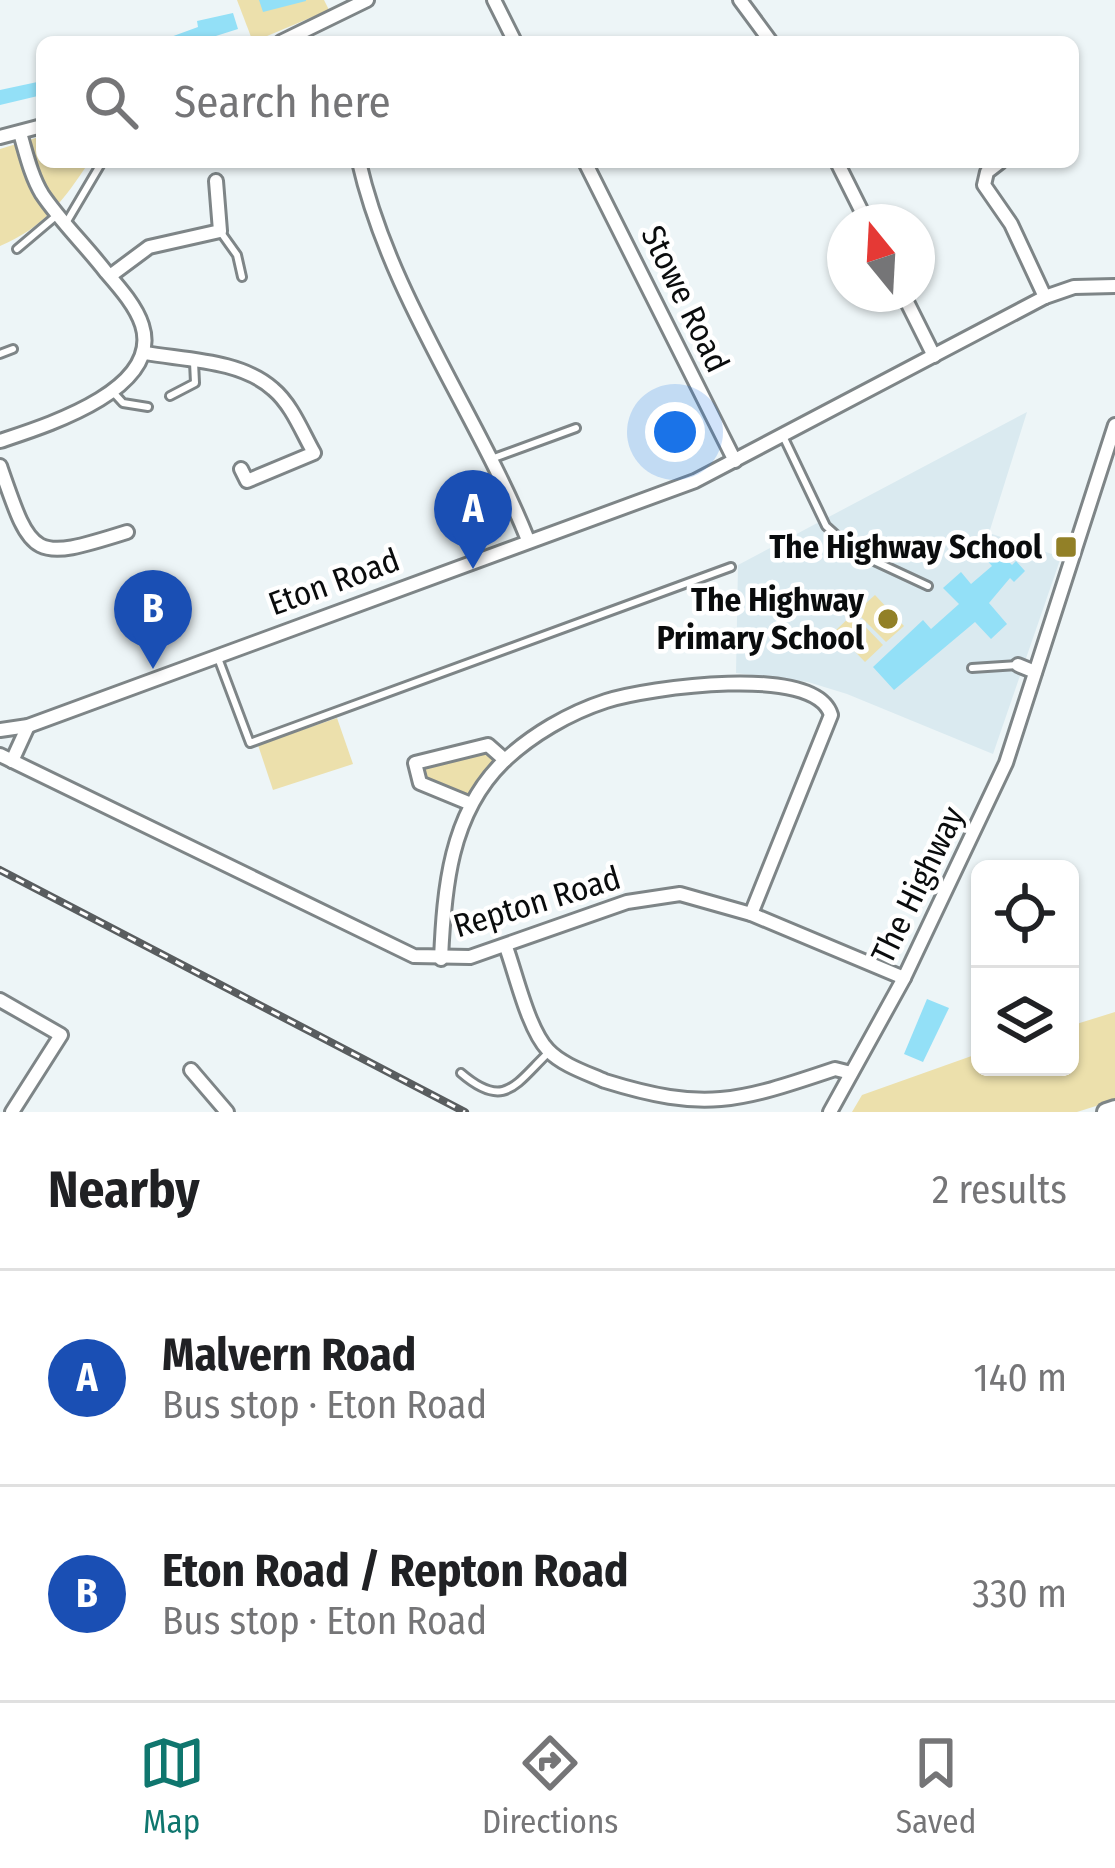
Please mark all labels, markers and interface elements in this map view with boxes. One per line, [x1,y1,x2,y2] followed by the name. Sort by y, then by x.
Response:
[36,36,1079,168] search box
[78,69,144,135] icon: search
[174,75,391,129] text: Search here
[827,204,935,312] north arrow
[632,219,738,379] street label: Stowe Road
[645,402,705,462] your location
[434,470,512,569] pin: A
[769,527,1043,567] place label: The Highway School
[1053,534,1079,560] marker: The Highway School
[263,540,405,624] street label: Eton Road
[114,570,192,669] pin: B
[657,580,865,658] place label: The Highway Primary School
[875,606,901,632] marker: The Highway Primary School
[863,800,973,970] street label: The Highway
[449,858,625,946] street label: Repton Road
[971,860,1079,1076] map controls
[971,860,1079,968] button: locate
[971,968,1079,1076] button: layers
[48,1159,200,1221] text: Nearby
[932,1167,1067,1213] text: 2 results
[162,1328,416,1382] text: Malvern Road
[76,1355,98,1401] text: A
[973,1355,1067,1401] text: 140 m
[162,1382,487,1428] text: Bus stop · Eton Road
[162,1544,629,1598] text: Eton Road / Repton Road
[76,1571,98,1617] text: B
[972,1571,1067,1617] text: 330 m
[162,1598,487,1644] text: Bus stop · Eton Road
[139,1730,205,1842] tab: Map
[482,1730,618,1842] tab: Directions
[896,1730,976,1842] tab: Saved

